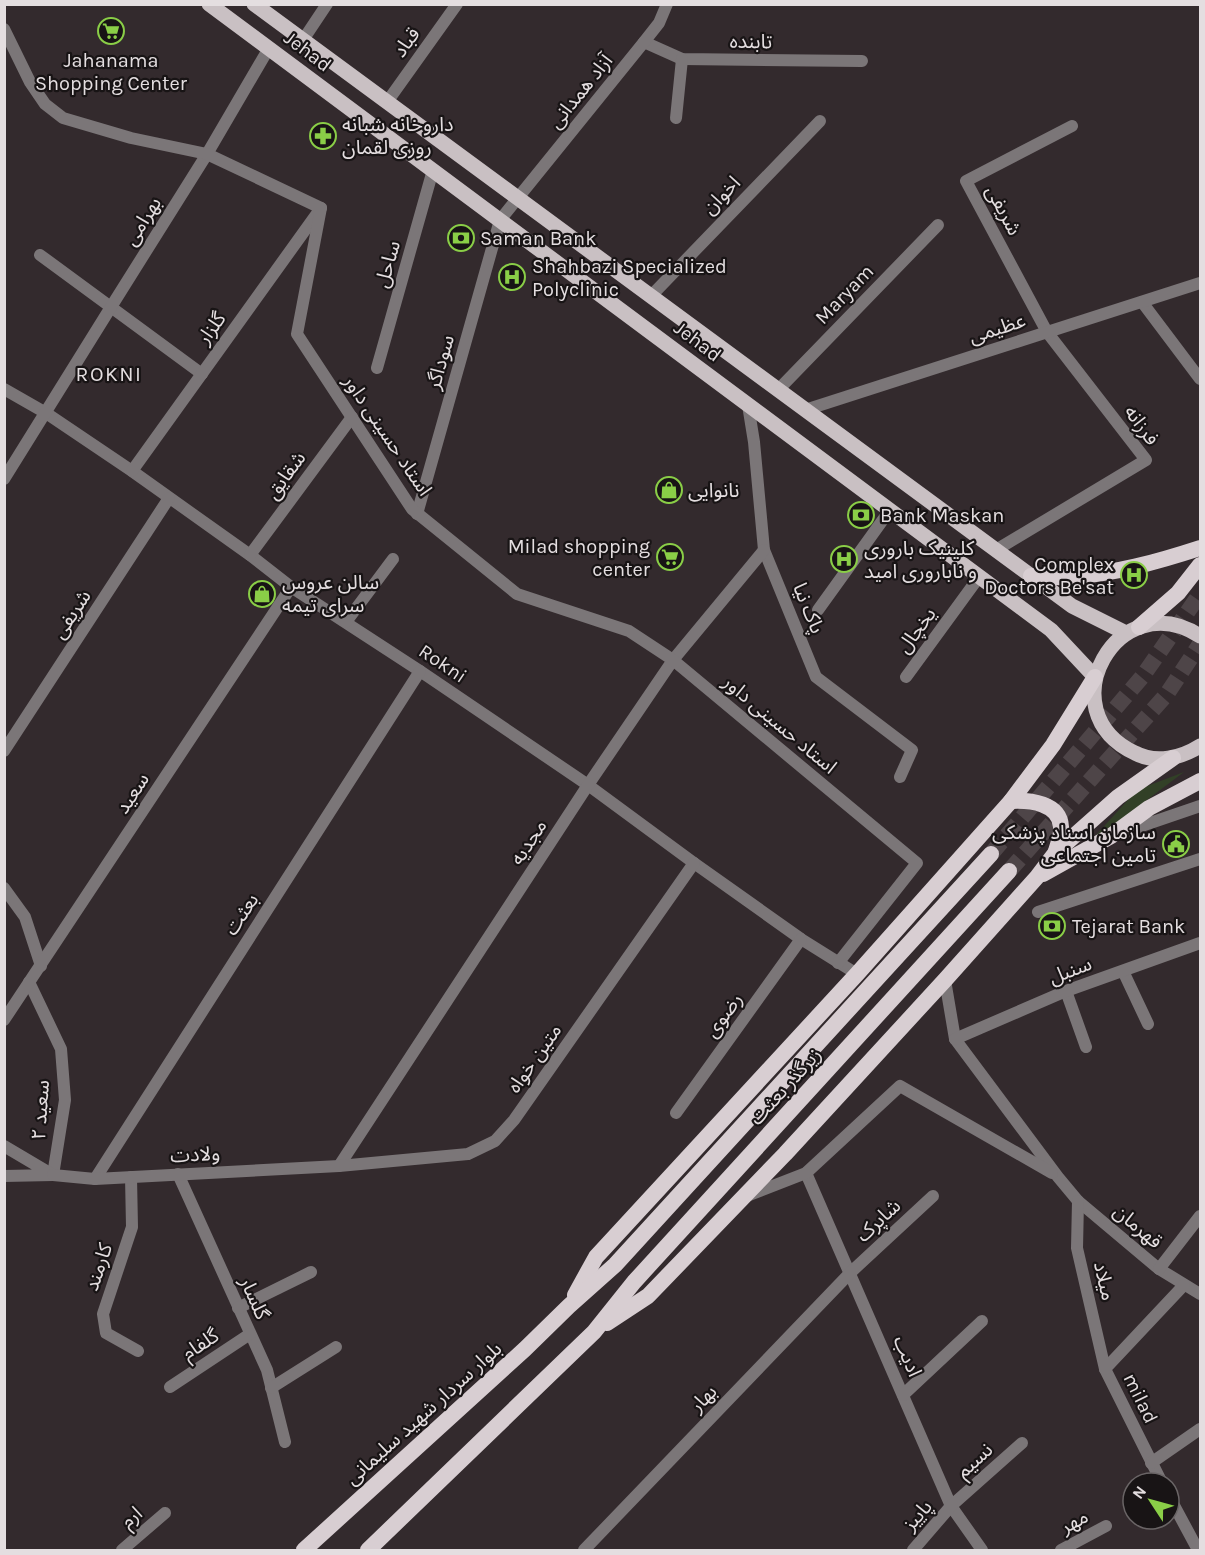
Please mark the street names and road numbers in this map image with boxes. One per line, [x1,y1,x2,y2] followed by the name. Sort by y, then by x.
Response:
[388,23,425,62] street label: قباد
[280,26,336,77] street label: Jehad
[729,30,773,53] street label: تابنده
[543,49,618,133] street label: آزاد همدانی
[698,171,745,219] street label: اخوان
[981,181,1026,239] street label: شریفی
[119,193,166,250] street label: بهرامی
[370,238,405,290] street label: ساحل
[810,260,878,329] street label: Maryam
[192,307,231,350] street label: گلزار
[966,309,1028,348] street label: عظیمی
[670,316,726,367] street label: Jehad
[421,332,459,393] street label: سوداگر
[338,370,437,500] street label: استاد حسینی داور
[1119,401,1164,450] street label: فرزانه
[260,447,311,504] street label: شقایق
[787,579,829,637] street label: پاک نیا
[47,586,96,643] street label: شریفی
[892,603,942,658] street label: یخچال
[415,639,471,688] street label: Rokni
[717,670,841,779] street label: استاد حسینی داور
[111,768,154,818] street label: سعید
[505,815,552,869] street label: مجدیه
[219,889,263,939] street label: بعثت
[1046,952,1095,989] street label: سنبل
[700,989,747,1042] street label: رضوی
[502,1019,566,1097] street label: متین خواه
[745,1043,826,1130] street label: زیرگذر بعثت
[27,1079,54,1141] street label: سعید ۲
[169,1142,221,1167] street label: ولادت
[851,1194,906,1247] street label: شاپرک
[1109,1200,1167,1253] street label: قهرمان
[80,1240,118,1294] street label: کارمند
[1089,1259,1120,1303] street label: میلاد
[235,1272,274,1324] street label: گلسار
[177,1324,225,1367] street label: گلفام
[889,1332,926,1380] street label: ادیب
[340,1337,506,1490] street label: بلوار سردار شهید سلیمانی
[1119,1369,1163,1427] street label: milad
[684,1380,722,1417] street label: بهار
[951,1438,999,1485] street label: نسیم
[897,1495,938,1537] street label: پاییز
[116,1502,149,1535] street label: ارم
[1055,1505,1092,1539] street label: مهر

